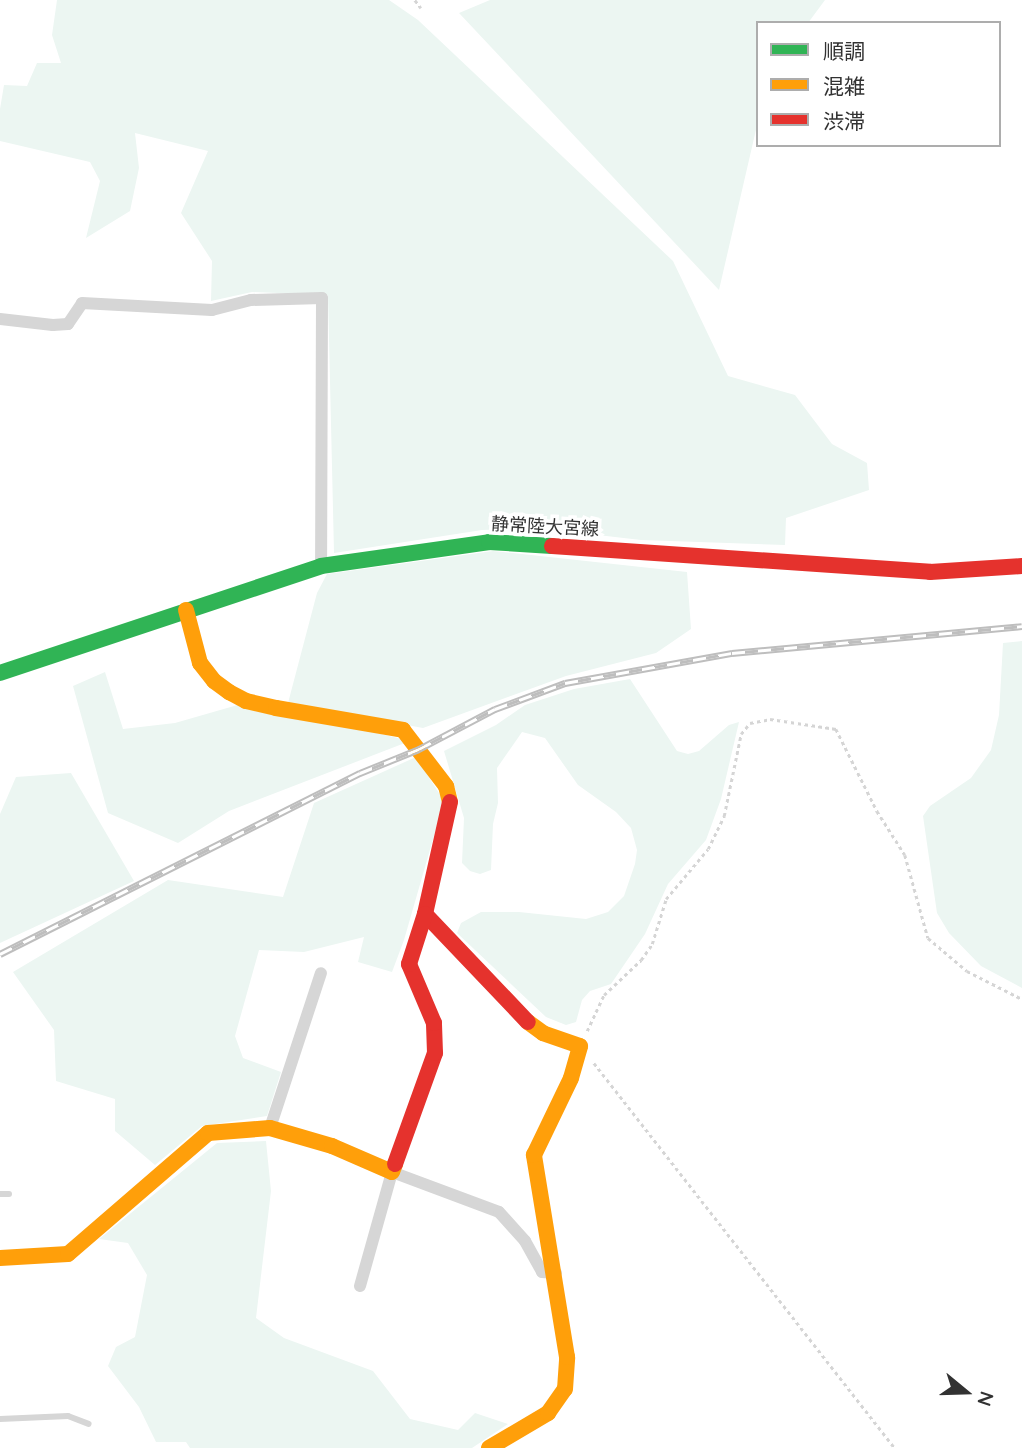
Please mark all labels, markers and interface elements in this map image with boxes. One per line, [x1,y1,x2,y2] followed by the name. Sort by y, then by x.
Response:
[756,21,1001,147] legend
[823,38,865,64] text: 順調
[823,73,865,99] text: 混雑
[823,108,865,134] text: 渋滞
[491,513,599,541] street label: 静常陸大宮線
[931,1357,1001,1427] north arrow
[972,1388,999,1409] text: N

